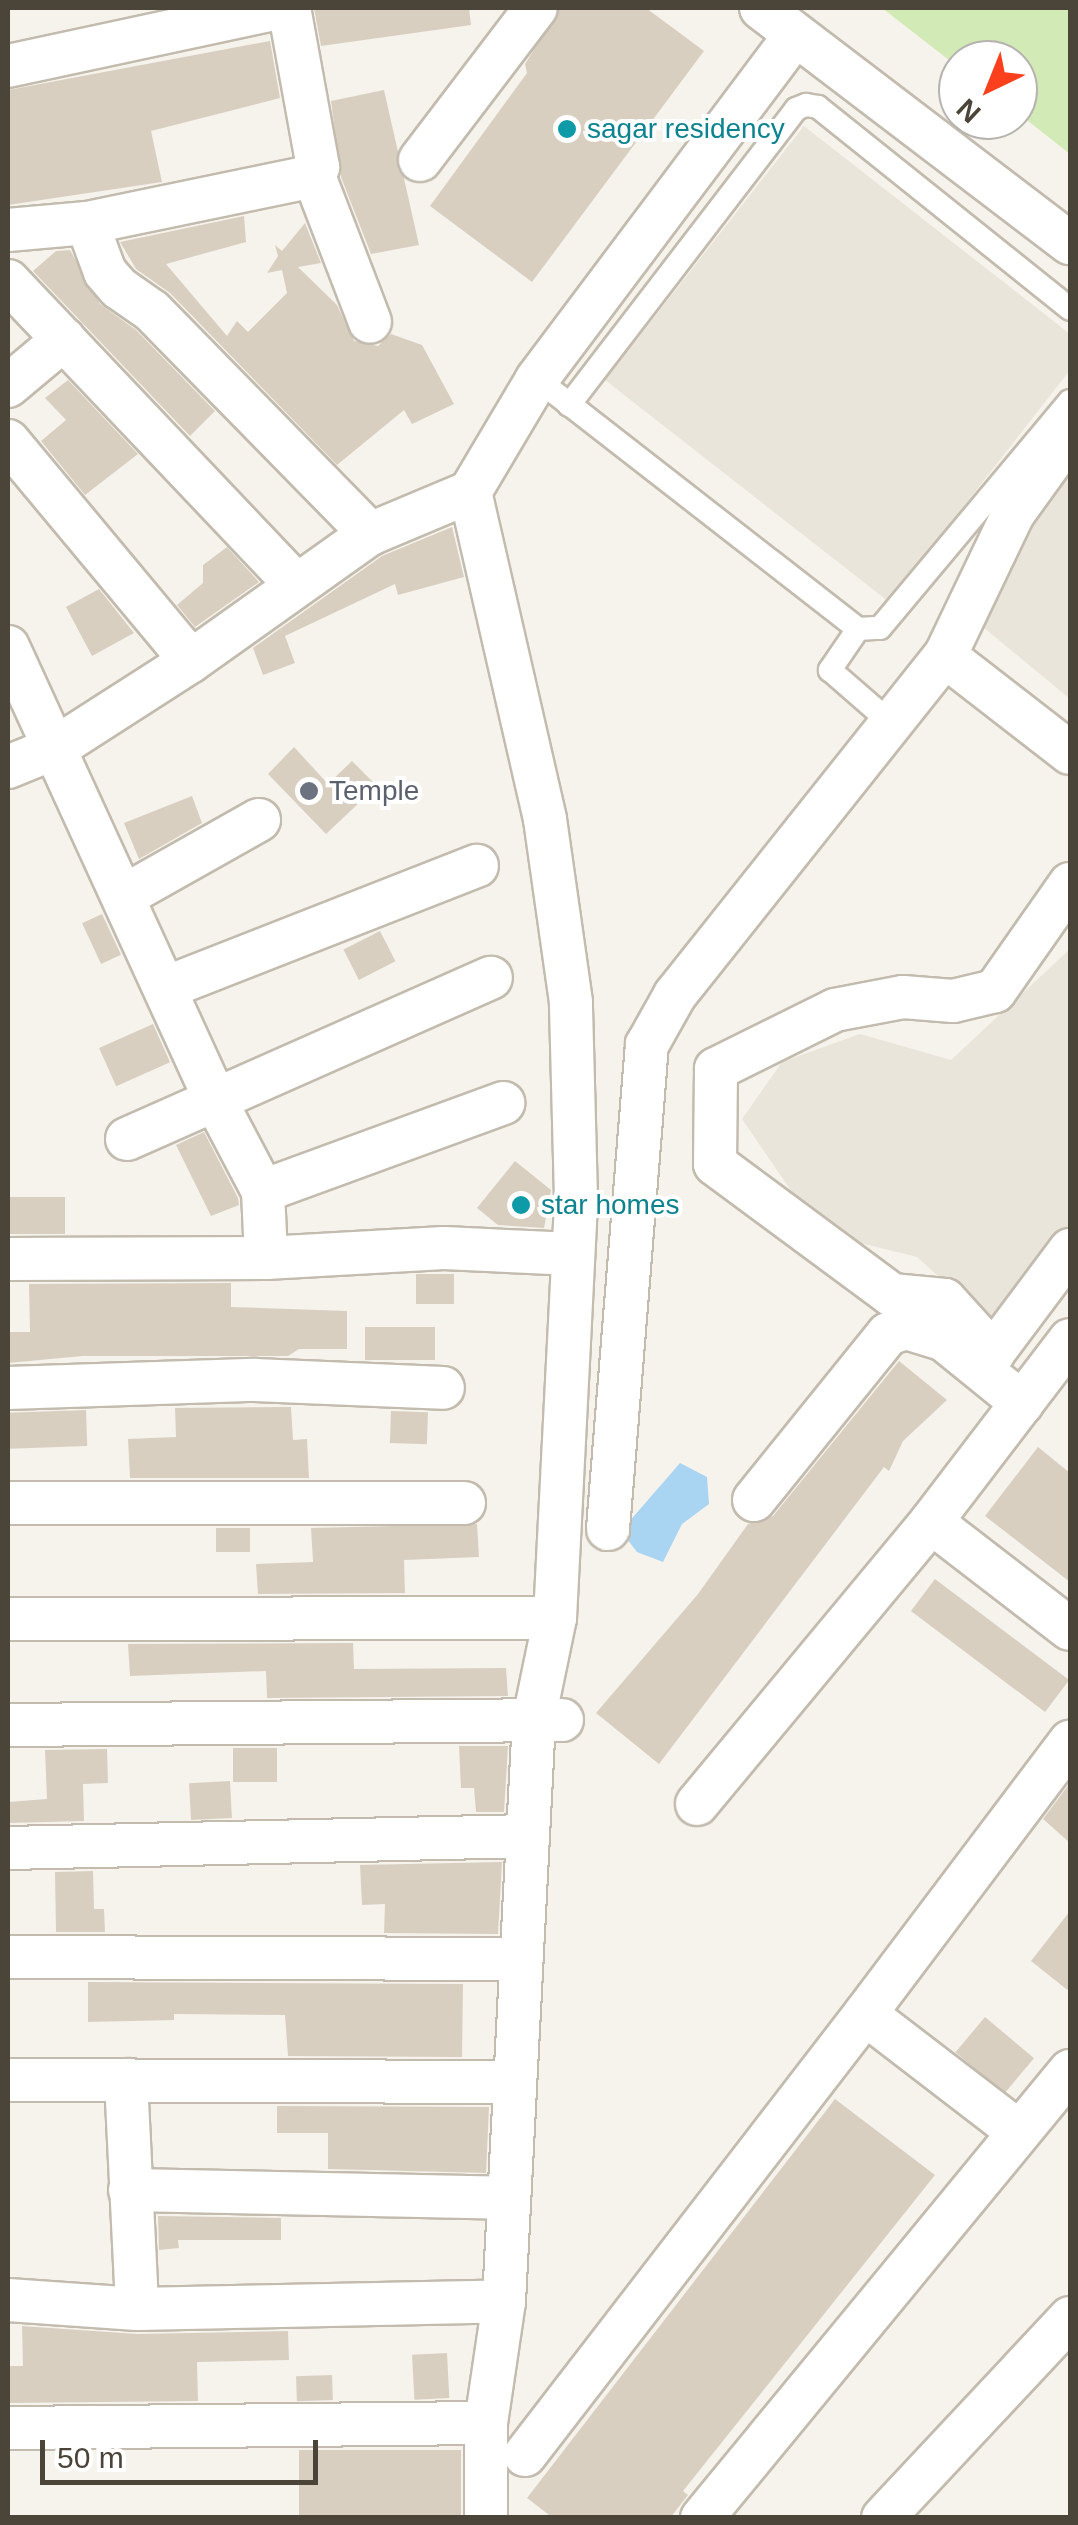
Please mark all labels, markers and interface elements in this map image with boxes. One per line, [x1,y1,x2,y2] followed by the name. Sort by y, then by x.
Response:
[938,40,1038,140] north arrow
[951,93,987,129] text: N
[587,112,785,146] place label: sagar residency
[556,118,578,140] marker: sagar residency
[329,774,419,808] place label: Temple
[298,780,320,802] marker: Temple
[541,1188,679,1222] place label: star homes
[510,1194,532,1216] marker: star homes
[45,2420,322,2482] scale bar
[57,2441,124,2474] text: 50 m

